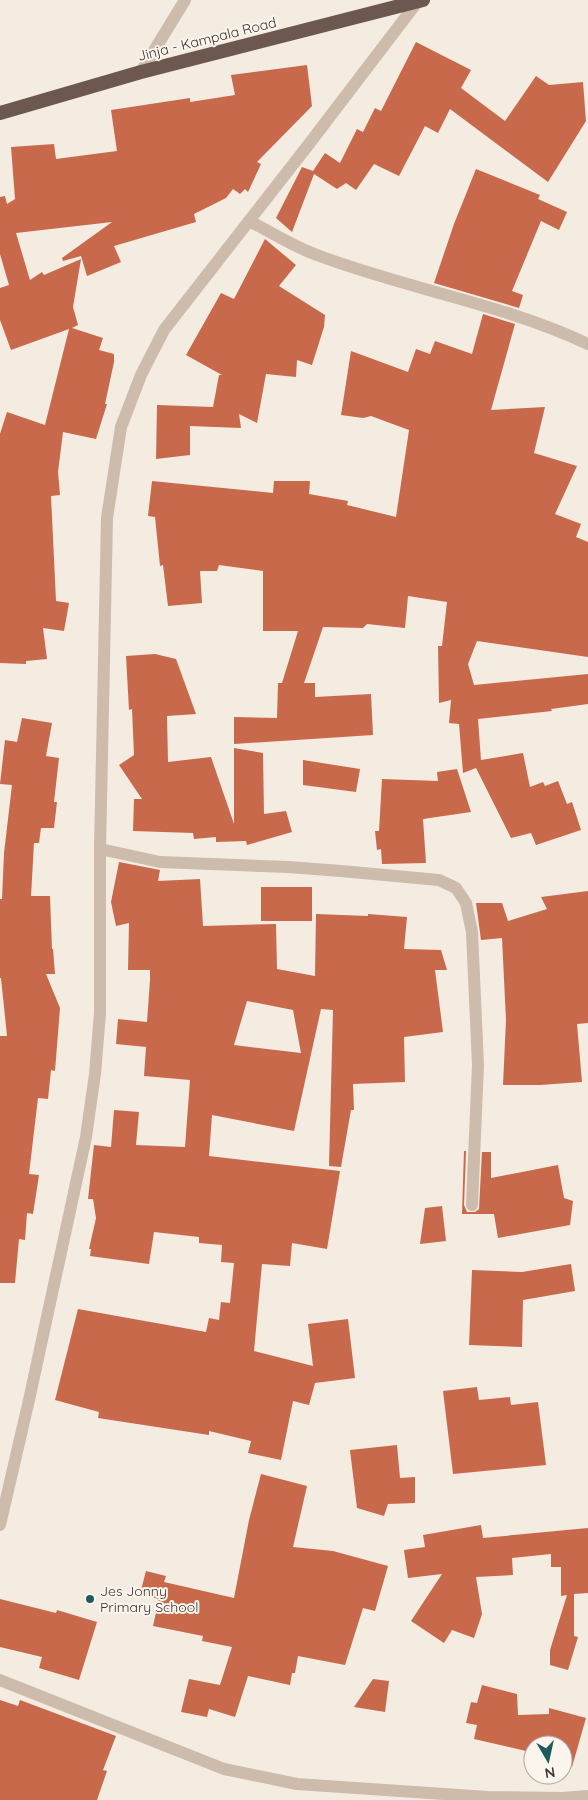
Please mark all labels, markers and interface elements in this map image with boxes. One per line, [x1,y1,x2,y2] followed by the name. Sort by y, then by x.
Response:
[136,13,278,65] street label: Jinja - Kampala Road
[100,1582,198,1616] place label: Jes Jonny Primary School
[84,1593,96,1605] marker: Jes Jonny Primary School
[523,1735,573,1785] north arrow
[544,1763,557,1783] text: N

